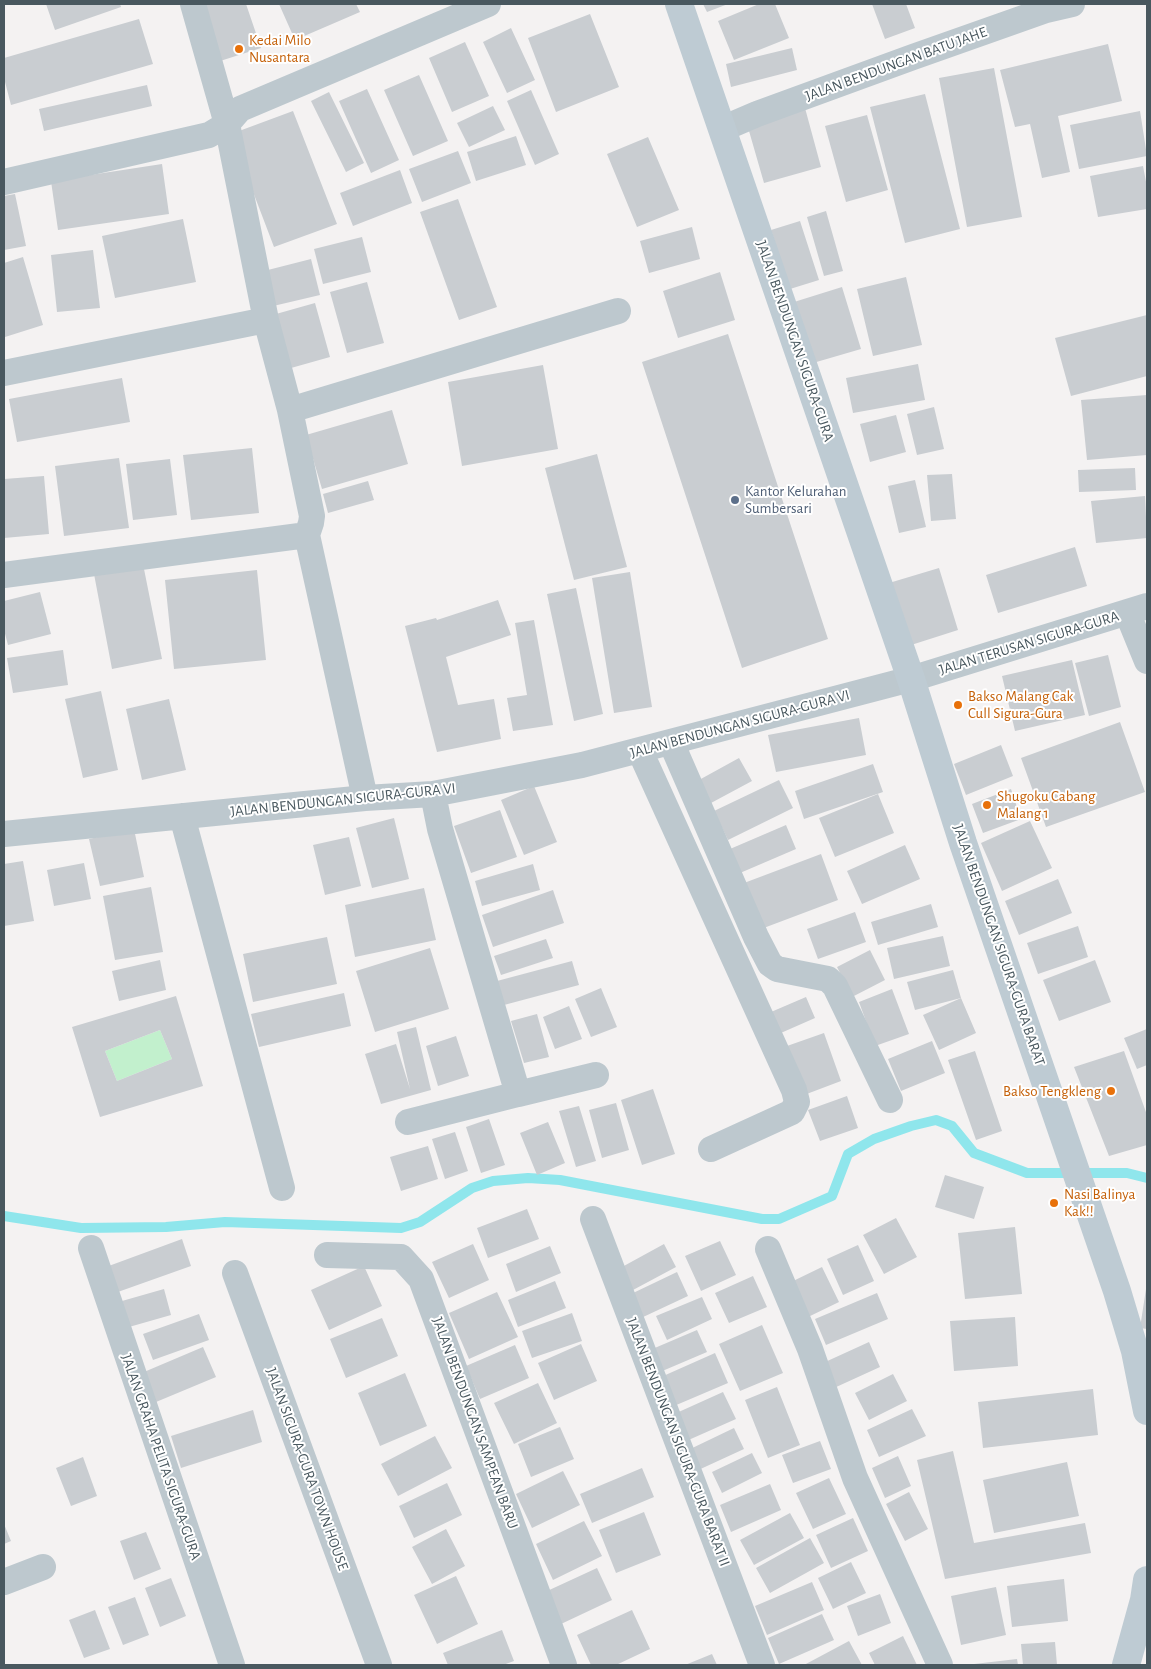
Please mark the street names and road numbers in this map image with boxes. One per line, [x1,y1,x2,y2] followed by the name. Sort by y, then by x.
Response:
[803,23,989,105] street label: JALAN BENDUNGAN BATU JAHE
[752,238,838,444] street label: JALAN BENDUNGAN SIGURA-GURA
[937,607,1121,679] street label: JALAN TERUSAN SIGURA-GURA
[628,686,852,762] street label: JALAN BENDUNGAN SIGURA-GURA VI
[229,779,457,821] street label: JALAN BENDUNGAN SIGURA-GURA VI
[949,822,1049,1068] street label: JALAN BENDUNGAN SIGURA-GURA BARAT
[428,1315,522,1531] street label: JALAN BENDUNGAN SAMPEAN BARU
[622,1315,734,1569] street label: JALAN BENDUNGAN SIGURA-GURA BARAT II
[117,1352,205,1562] street label: JALAN GRAHA PELITA SIGURA-GURA
[262,1365,352,1573] street label: JALAN SIGURA-GURA TOWN HOUSE

